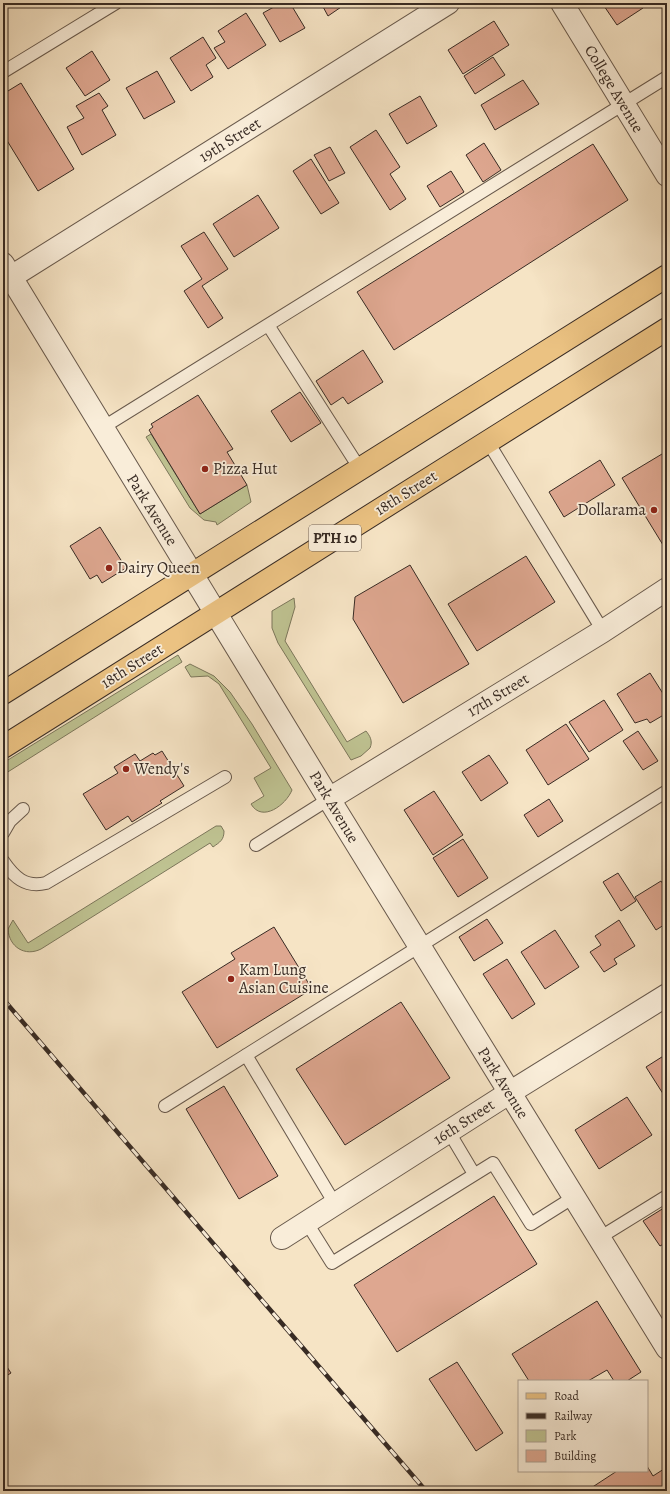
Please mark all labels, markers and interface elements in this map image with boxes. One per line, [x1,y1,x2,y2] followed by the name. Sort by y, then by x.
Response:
[579,41,649,137] street label: College Avenue
[195,112,265,168] street label: 19th Street
[213,458,278,480] place label: Pizza Hut
[200,464,210,474] marker: Pizza Hut
[371,465,441,521] street label: 18th Street
[121,470,183,550] street label: Park Avenue
[577,499,647,521] place label: Dollarama
[649,505,659,515] marker: Dollarama
[309,525,361,551] road number: PTH 10
[117,557,200,579] place label: Dairy Queen
[104,563,114,573] marker: Dairy Queen
[97,638,167,694] street label: 18th Street
[463,668,533,722] street label: 17th Street
[133,758,190,780] place label: Wendy's
[121,764,131,774] marker: Wendy's
[304,767,364,847] street label: Park Avenue
[238,959,329,999] place label: Kam Lung Asian Cuisine
[226,974,236,984] marker: Kam Lung Asian Cuisine
[472,1043,534,1123] street label: Park Avenue
[429,1094,499,1150] street label: 16th Street
[518,1380,648,1472] legend
[554,1388,580,1404] text: Road
[554,1408,593,1424] text: Railway
[554,1428,577,1444] text: Park
[554,1448,596,1464] text: Building

